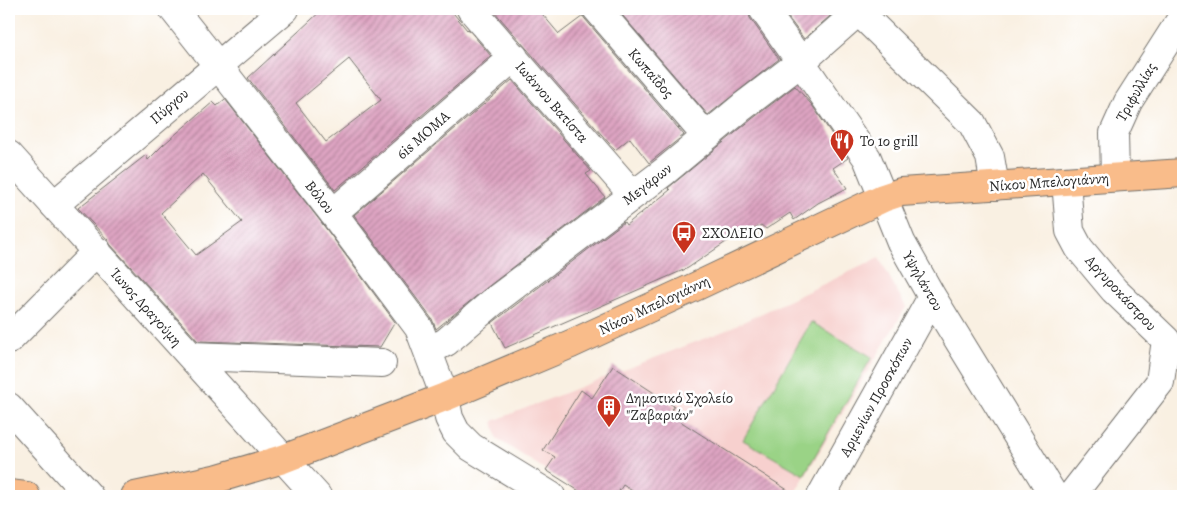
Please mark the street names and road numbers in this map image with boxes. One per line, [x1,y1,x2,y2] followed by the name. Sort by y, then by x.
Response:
[624,44,678,102] street label: Κωπαΐδος
[511,57,593,147] street label: Ιωάννου Βατίστα
[1111,59,1161,125] street label: Τριφυλλίας
[145,83,193,128] street label: Πύργου
[392,106,454,164] street label: 6is MOMA
[618,158,676,210] street label: Μεγάρων
[988,168,1110,196] street label: Νίκου Μπελογιάννη
[301,176,339,218] street label: Βόλου
[897,247,948,315] street label: Υψηλάντου
[1080,250,1161,335] street label: Αργυροκάστρου
[105,263,187,351] street label: Ίωνος Δραγούμη
[595,271,713,339] street label: Νίκου Μπελογιάννη
[834,334,917,461] street label: Αρμενίων Προσκόπων

